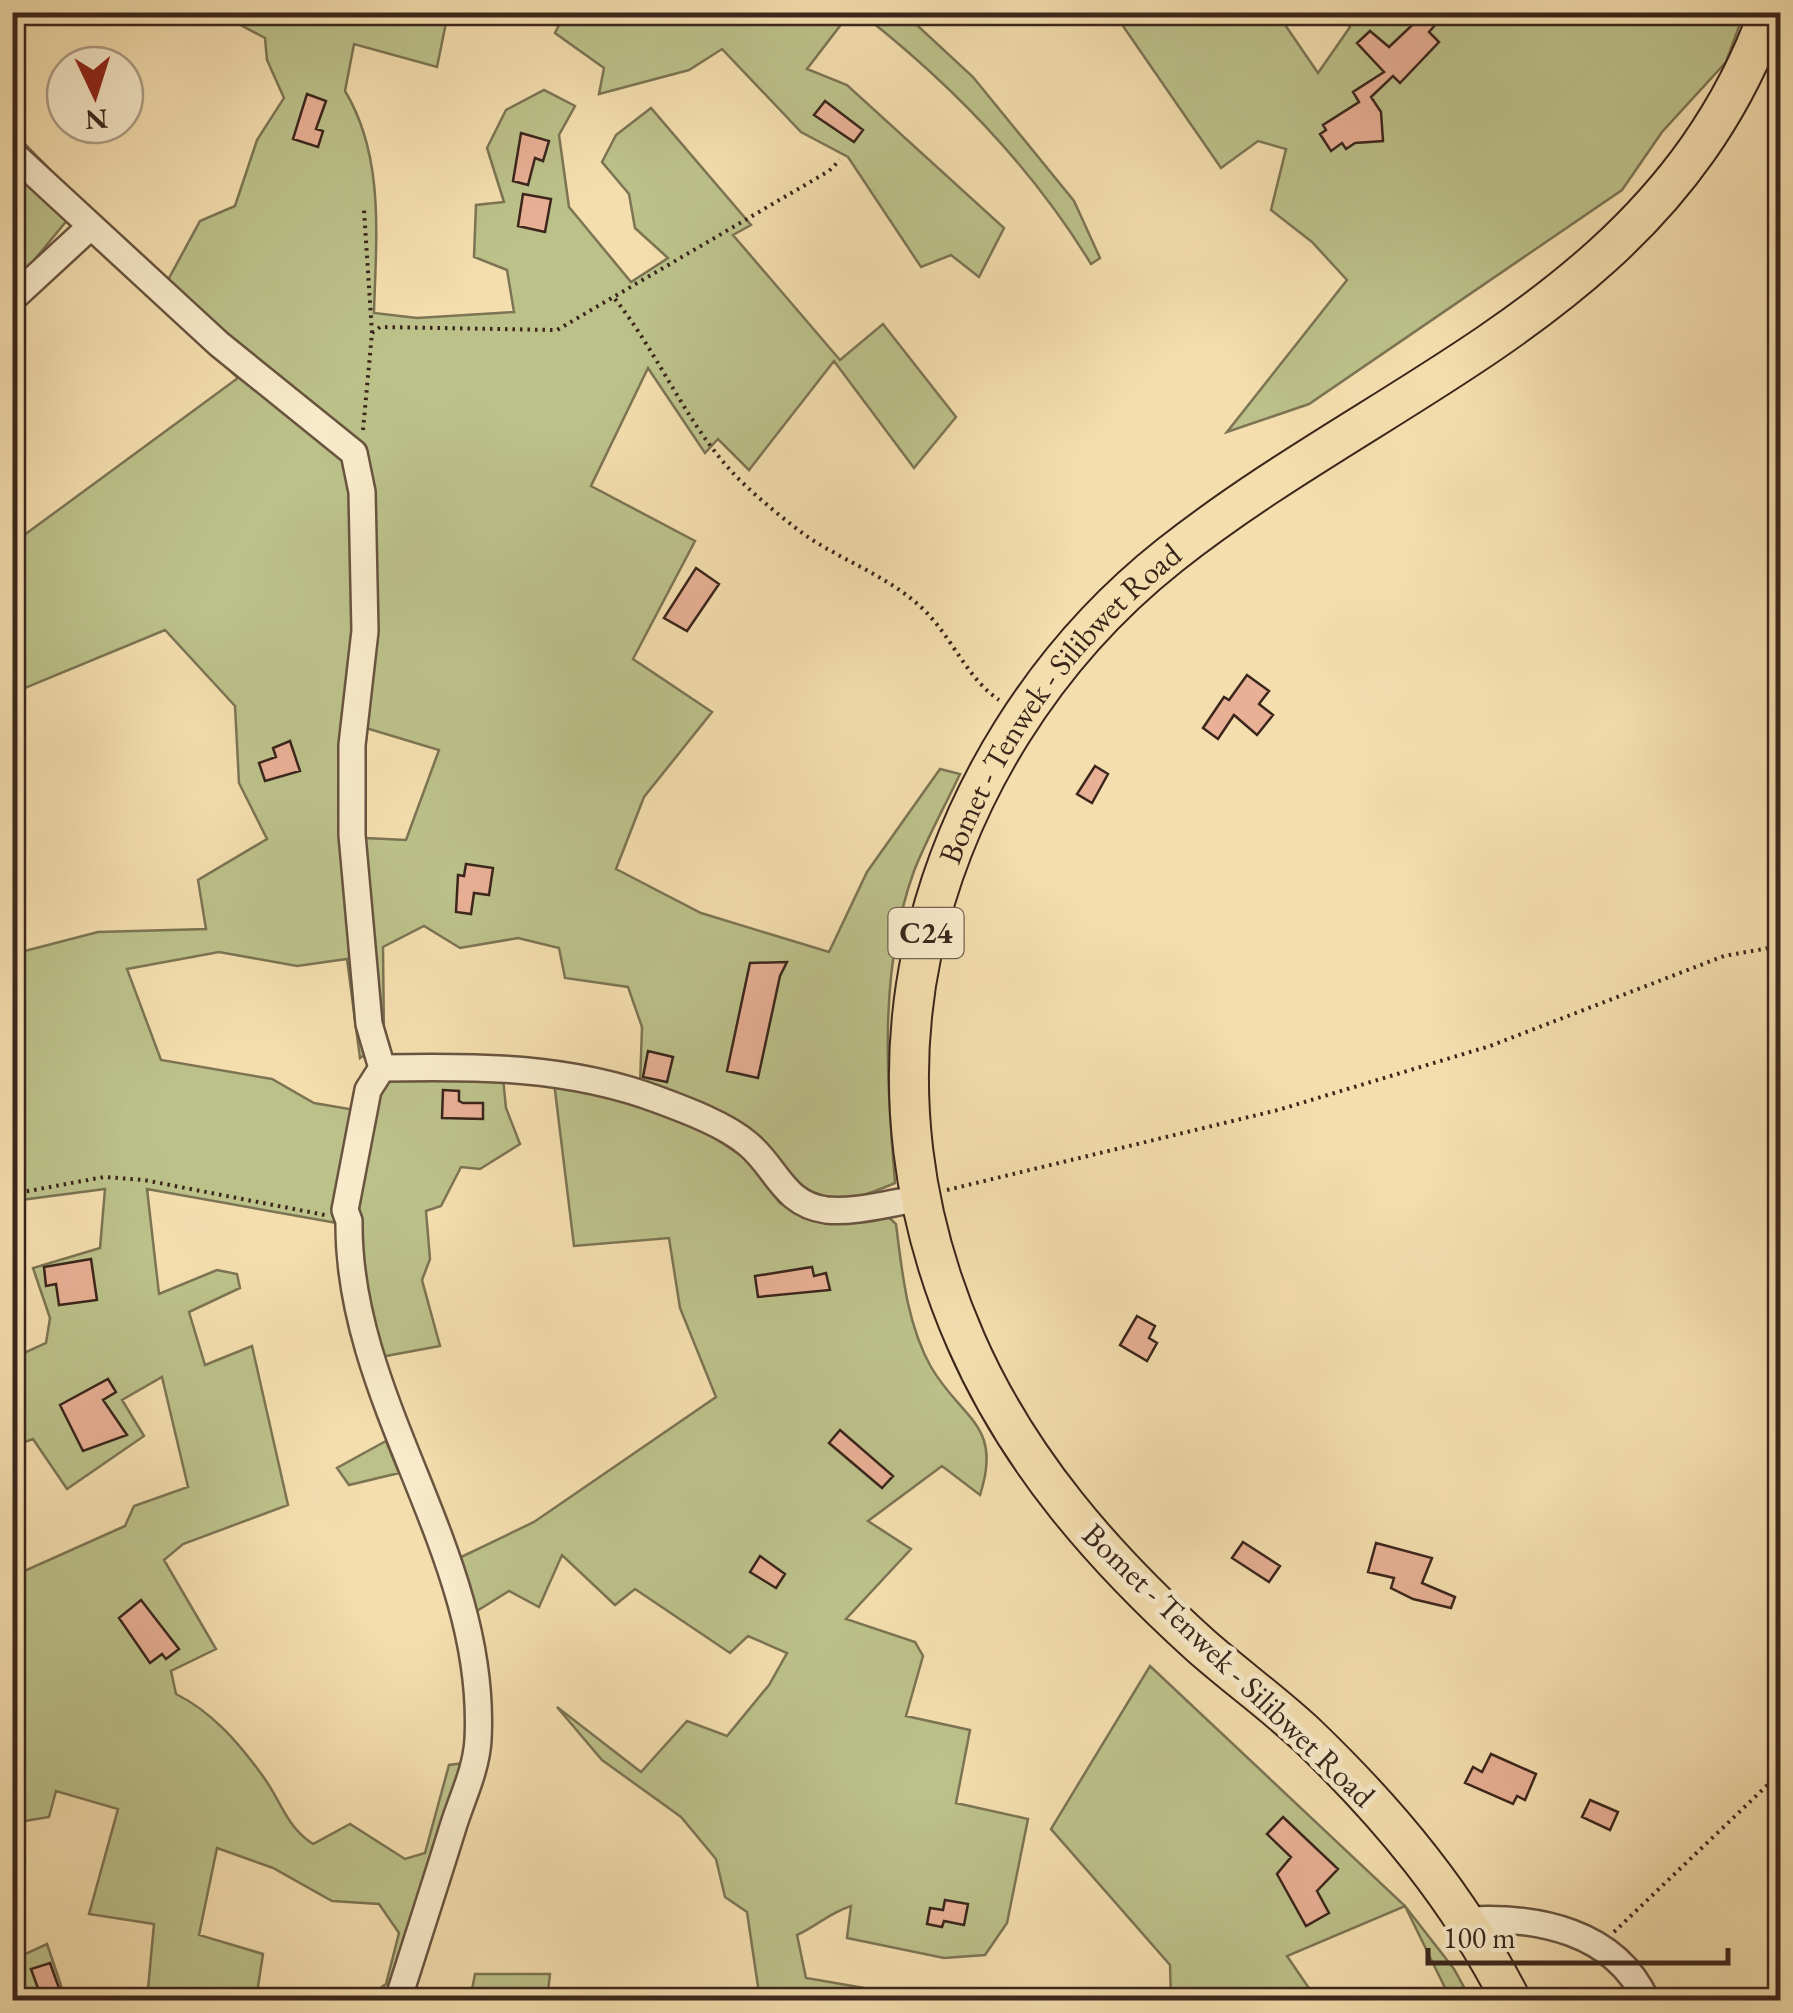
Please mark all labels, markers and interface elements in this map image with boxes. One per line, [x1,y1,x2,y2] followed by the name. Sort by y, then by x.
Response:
[45,45,145,145] north arrow
[84,101,109,139] text: N
[929,533,1190,870] street label: Bomet - Tenwek - Silibwet Road
[888,908,964,958] road number: C24
[1074,1514,1385,1817] street label: Bomet - Tenwek - Silibwet Road
[1428,1903,1728,1965] scale bar
[1443,1918,1516,1957] text: 100 m

